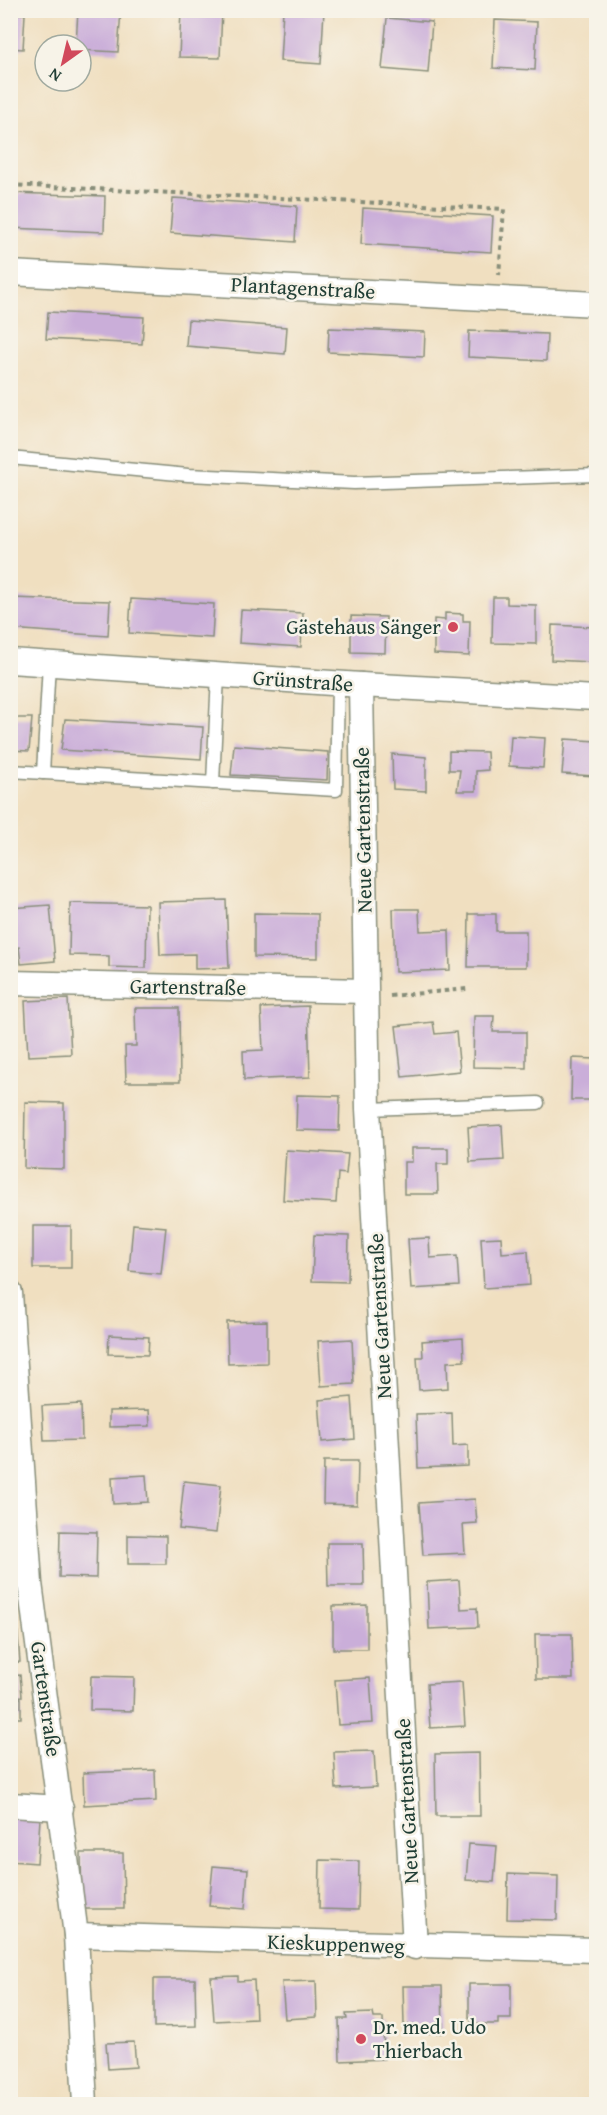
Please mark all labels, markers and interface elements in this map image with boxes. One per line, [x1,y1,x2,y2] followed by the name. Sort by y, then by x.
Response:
[33,33,93,93] north arrow
[43,62,66,88] text: N
[230,268,376,307] street label: Plantagenstraße
[286,611,441,642] place label: Gästehaus Sänger
[446,620,460,634] marker: Gästehaus Sänger
[252,662,354,699] street label: Grünstraße
[346,747,379,913] street label: Neue Gartenstraße
[130,970,247,1003] street label: Gartenstraße
[360,1232,399,1400] street label: Neue Gartenstraße
[23,1639,70,1759] street label: Gartenstraße
[387,1717,426,1885] street label: Neue Gartenstraße
[267,1926,406,1961] street label: Kieskuppenweg
[373,2011,486,2066] place label: Dr. med. Udo Thierbach
[354,2032,368,2046] marker: Dr. med. Udo Thierbach

